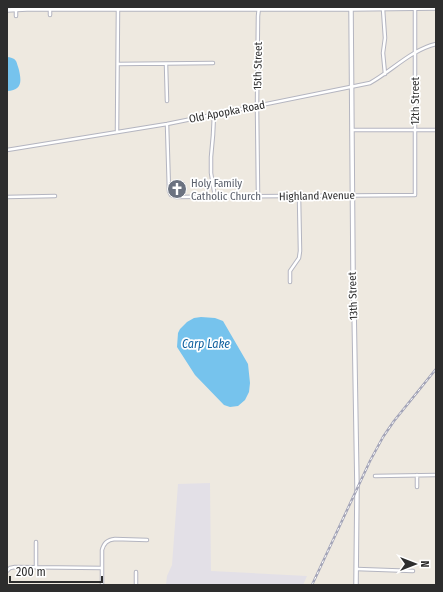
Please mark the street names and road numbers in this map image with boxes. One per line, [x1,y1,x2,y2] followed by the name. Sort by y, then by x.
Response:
[251,41,265,90] street label: 15th Street
[409,77,422,125] street label: 12th Street
[188,98,266,126] street label: Old Apopka Road
[279,189,355,203] street label: Highland Avenue
[346,271,360,320] street label: 13th Street

